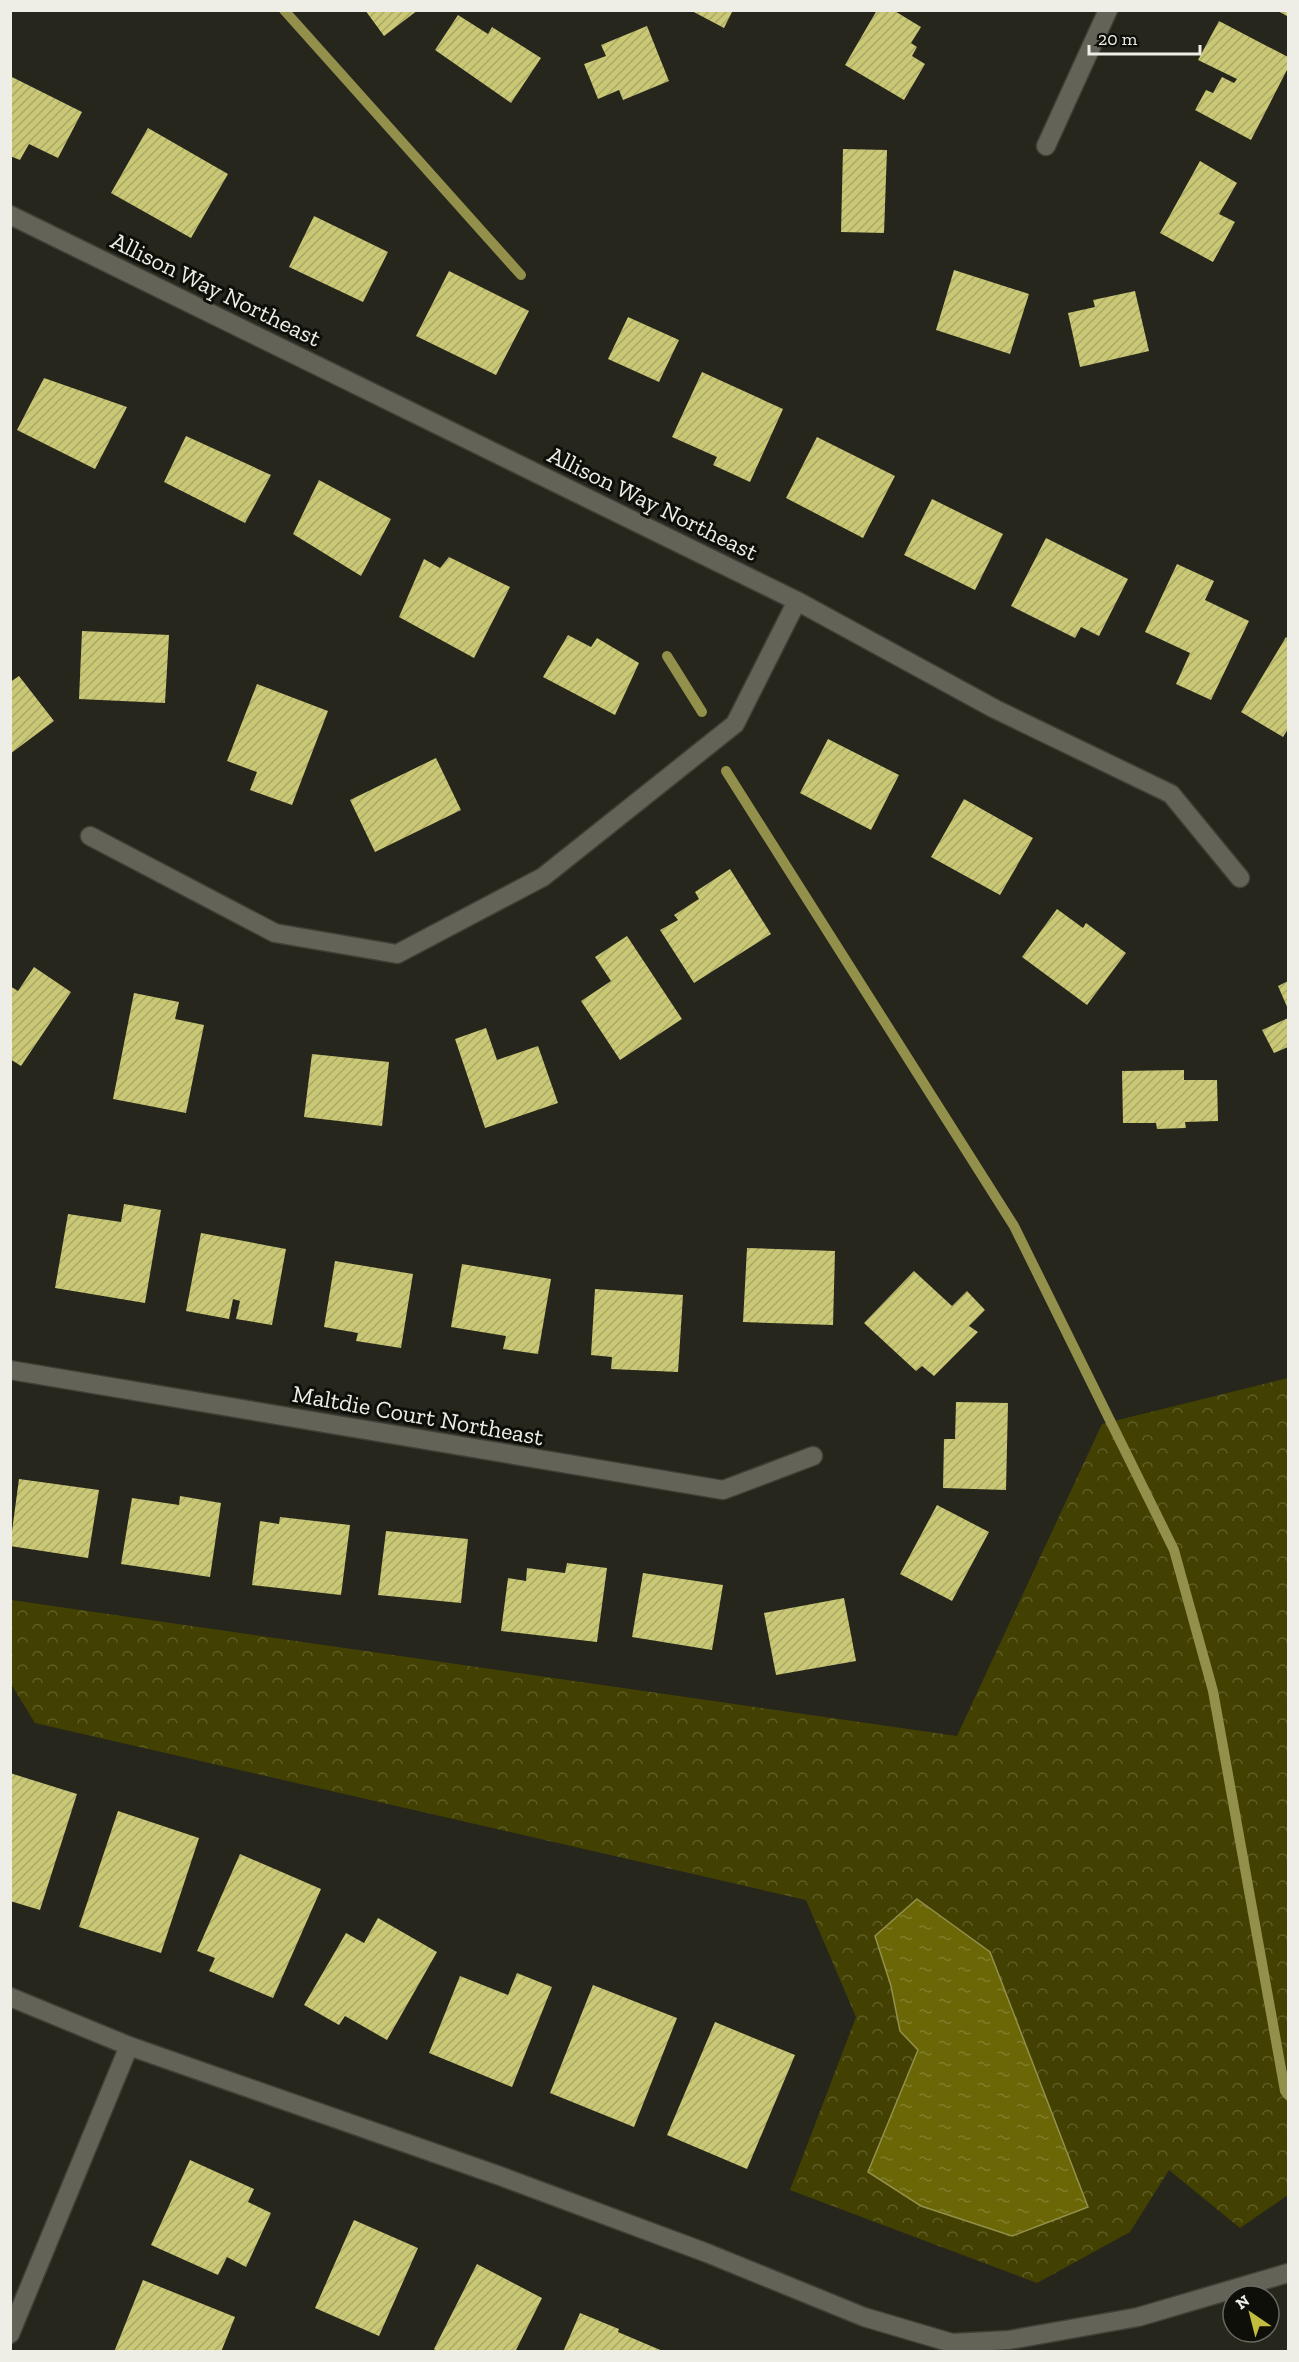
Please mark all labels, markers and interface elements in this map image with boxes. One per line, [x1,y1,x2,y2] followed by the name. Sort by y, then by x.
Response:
[1089,18,1200,56] scale bar
[1098,28,1138,50] text: 20 m
[106,226,326,352] street label: Allison Way Northeast
[543,440,763,566] street label: Allison Way Northeast
[290,1379,546,1451] street label: Maltdie Court Northeast
[1221,2284,1281,2344] north arrow
[1232,2291,1253,2313] text: N

